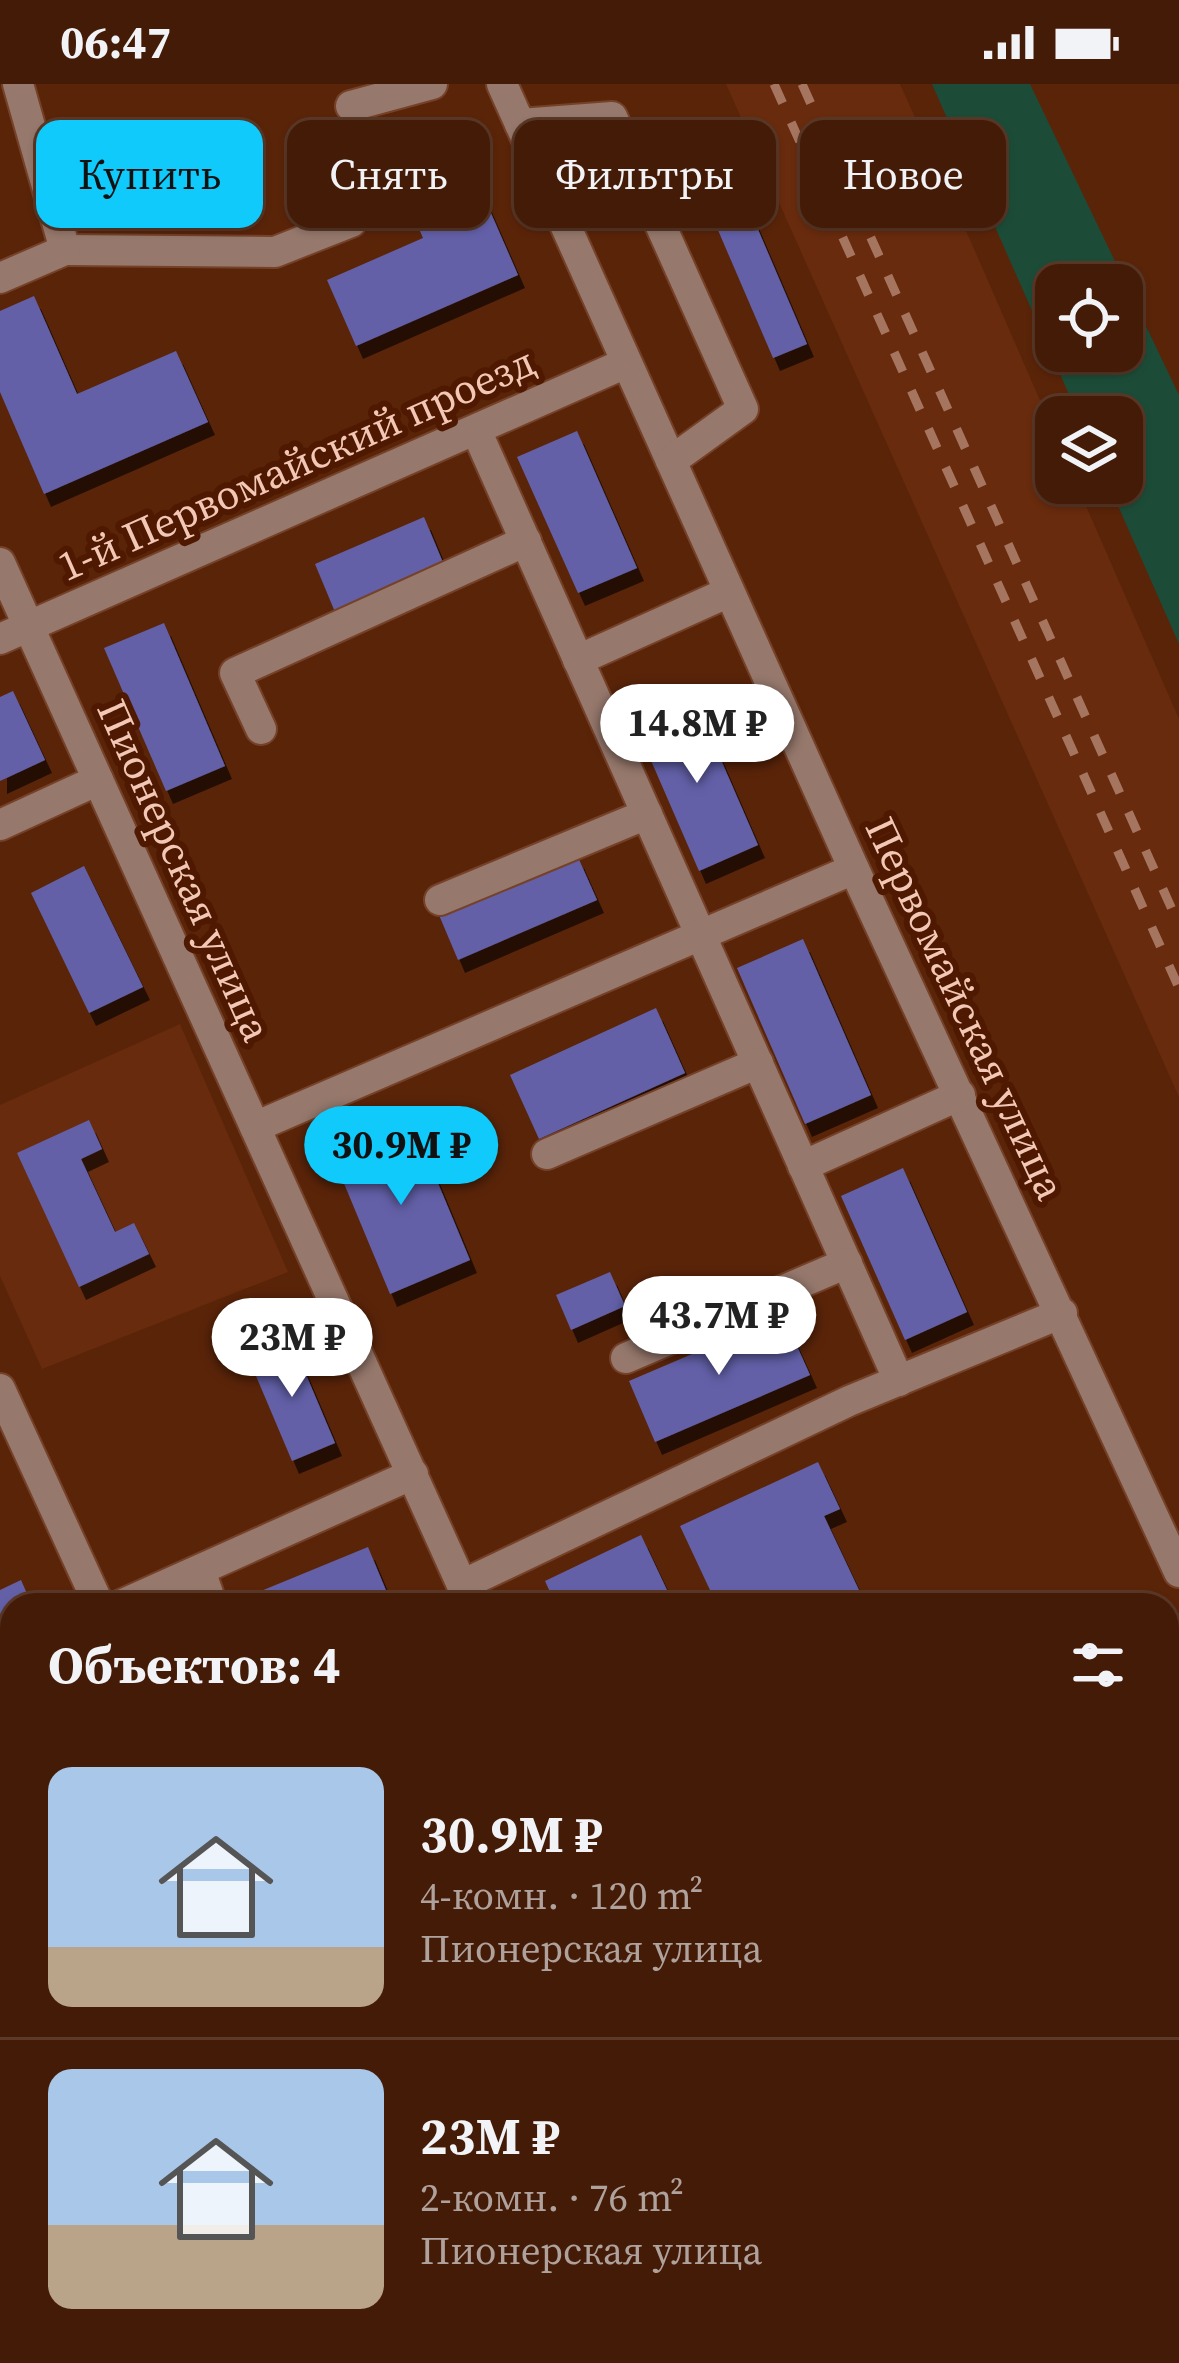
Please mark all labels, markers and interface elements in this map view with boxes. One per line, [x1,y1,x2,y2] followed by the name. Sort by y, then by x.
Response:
[60,11,171,73] text: 06:47
[36,120,263,228] chip: Купить
[287,120,490,228] chip: Снять
[514,120,776,228] chip: Фильтры
[800,120,1006,228] chip: Новое
[1035,264,1143,504] map controls
[1035,264,1143,372] button: locate
[48,331,544,595] street label: 1-й Первомайский проезд
[1035,396,1143,504] button: layers
[586,684,808,786] pin: 14.8M ₽
[84,690,287,1051] street label: Пионерская улица
[627,696,767,749] text: 14.8M ₽
[852,807,1080,1209] street label: Первомайская улица
[290,1106,512,1208] pin: 30.9M ₽
[331,1118,471,1171] text: 30.9M ₽
[608,1276,830,1378] pin: 43.7M ₽
[649,1288,789,1341] text: 43.7M ₽
[208,1298,376,1400] pin: 23M ₽
[239,1310,345,1363] text: 23M ₽
[48,1630,341,1700] text: Объектов: 4
[1065,1632,1131,1698] icon: filters
[420,1799,602,1869] text: 30.9M ₽
[144,1815,288,1959] icon: home
[420,1869,704,1922] text: 4-комн. · 120 m²
[420,1922,762,1975] text: Пионерская улица
[420,2101,560,2171] text: 23M ₽
[144,2117,288,2261] icon: home
[420,2171,684,2224] text: 2-комн. · 76 m²
[420,2224,762,2277] text: Пионерская улица

